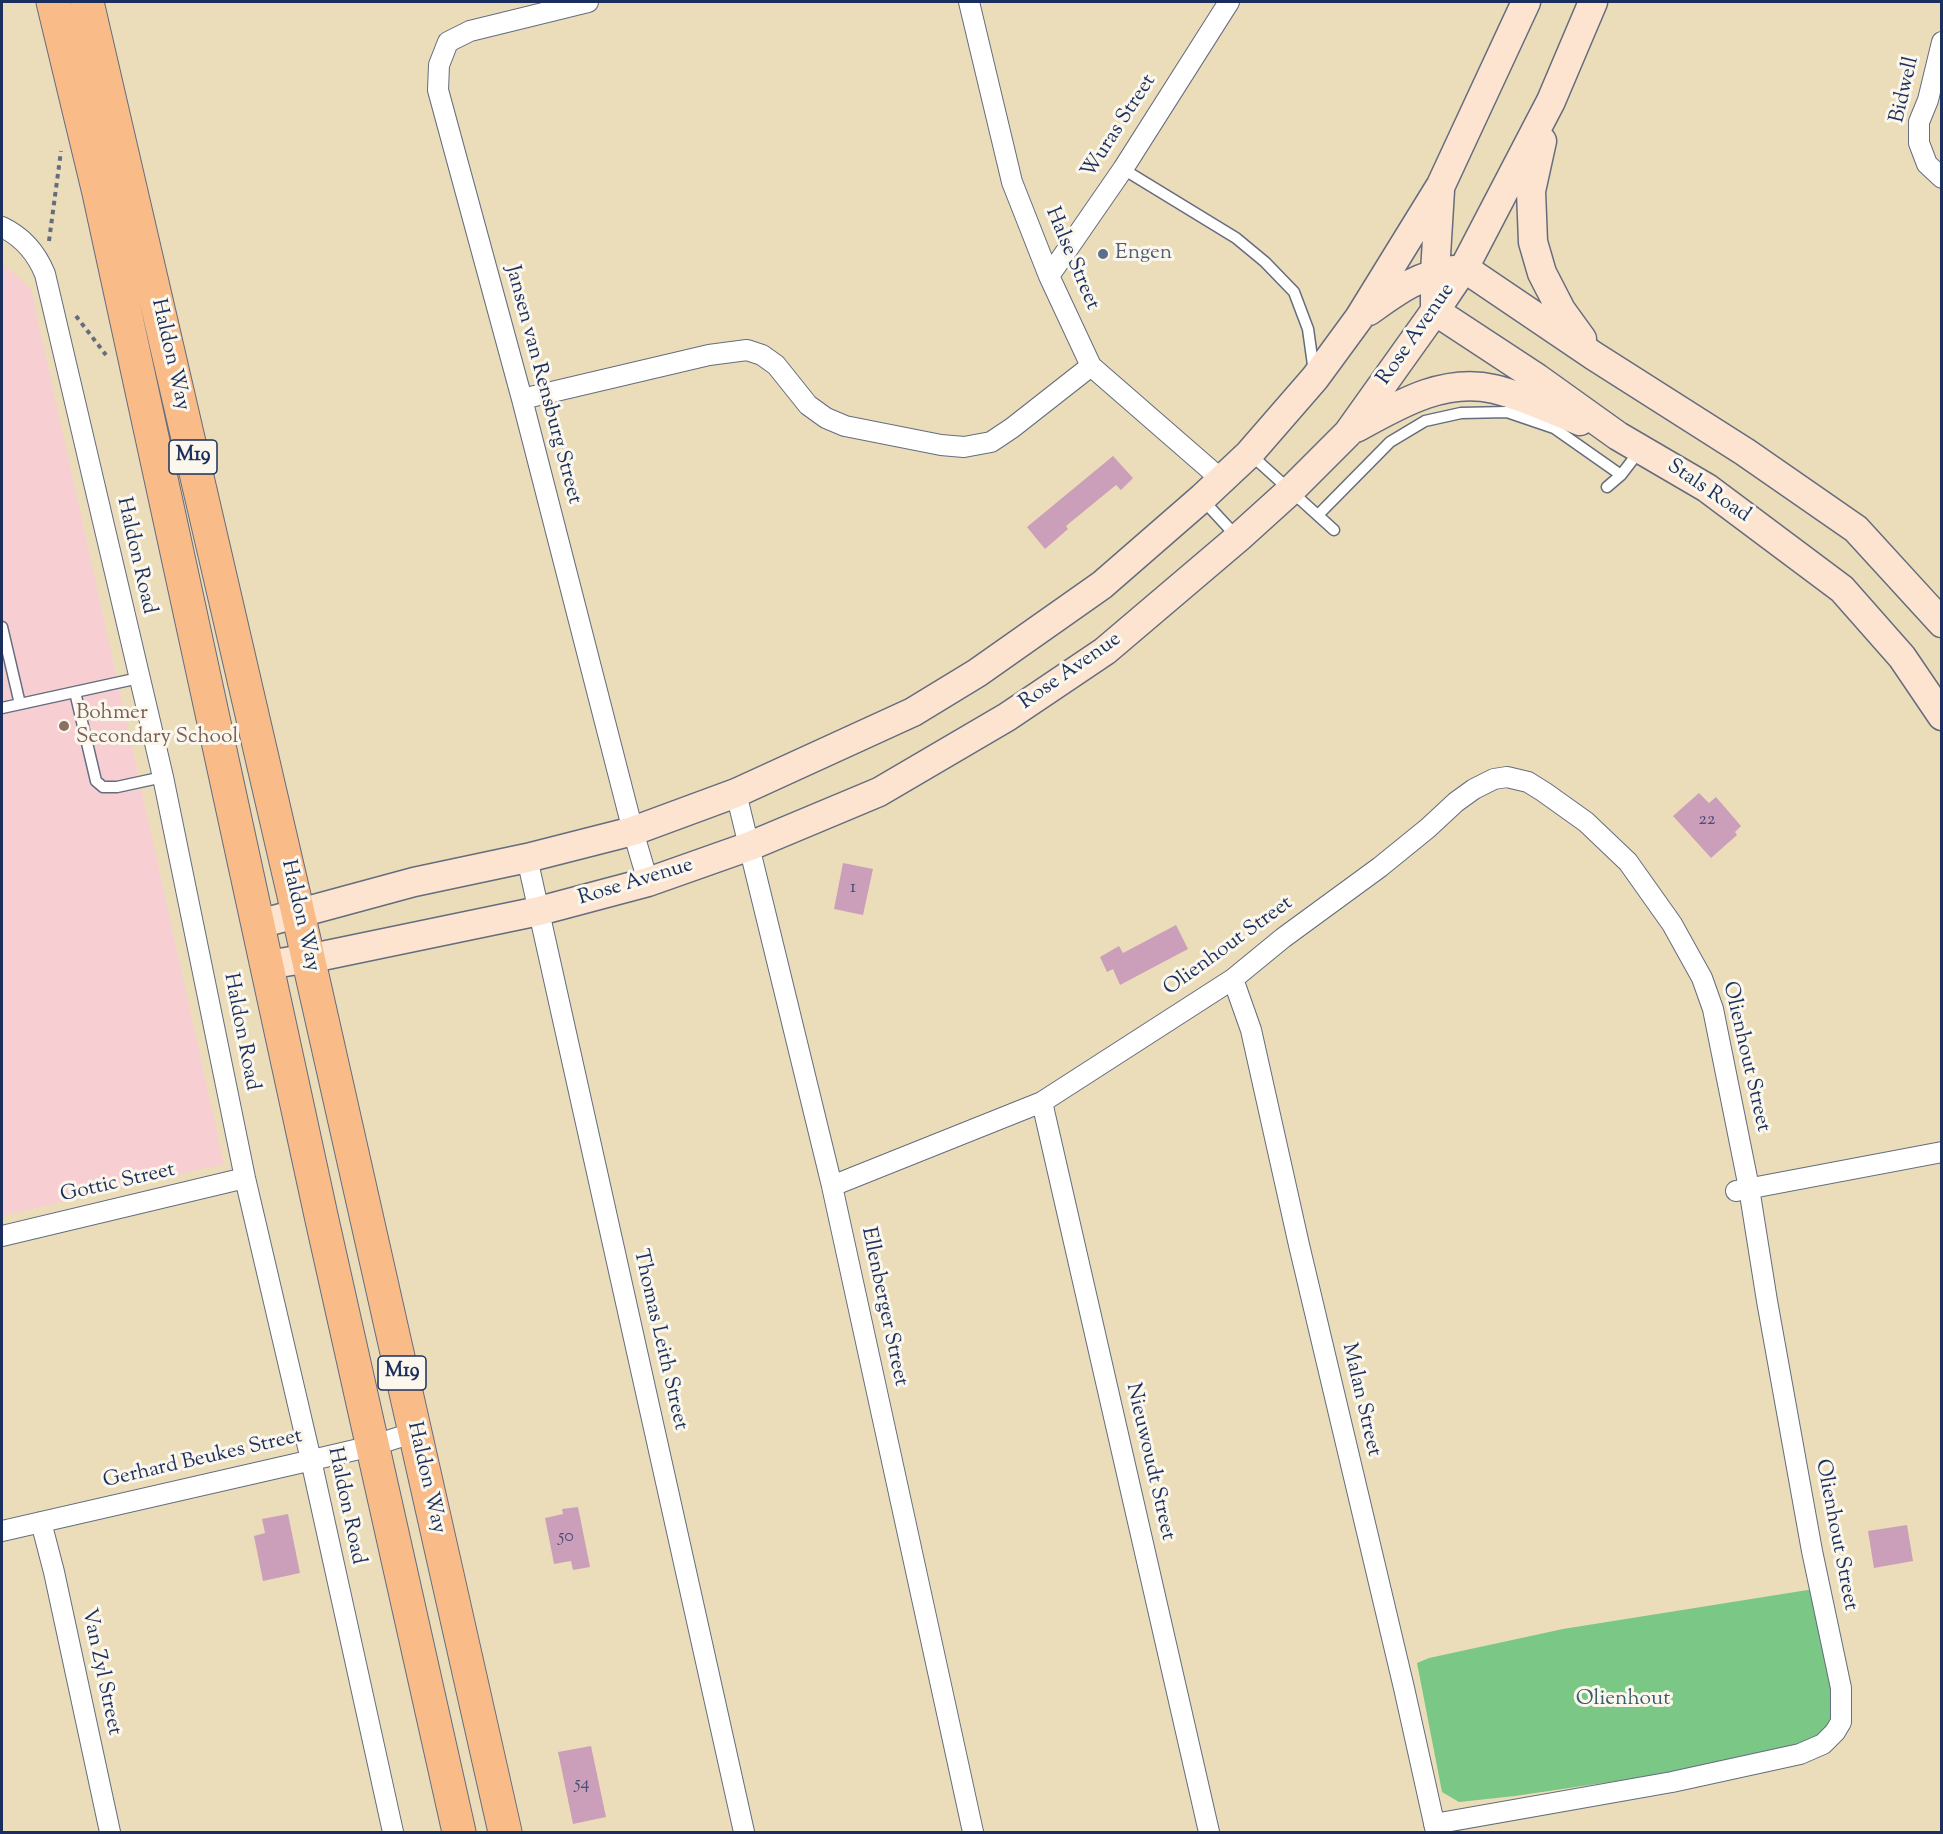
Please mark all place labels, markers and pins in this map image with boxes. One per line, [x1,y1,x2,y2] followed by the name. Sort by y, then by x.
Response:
[1115,241,1172,267] place label: Engen
[1096,247,1110,261] marker: Engen
[76,701,238,751] place label: Bohmer Secondary School
[57,719,71,733] marker: Bohmer Secondary School

